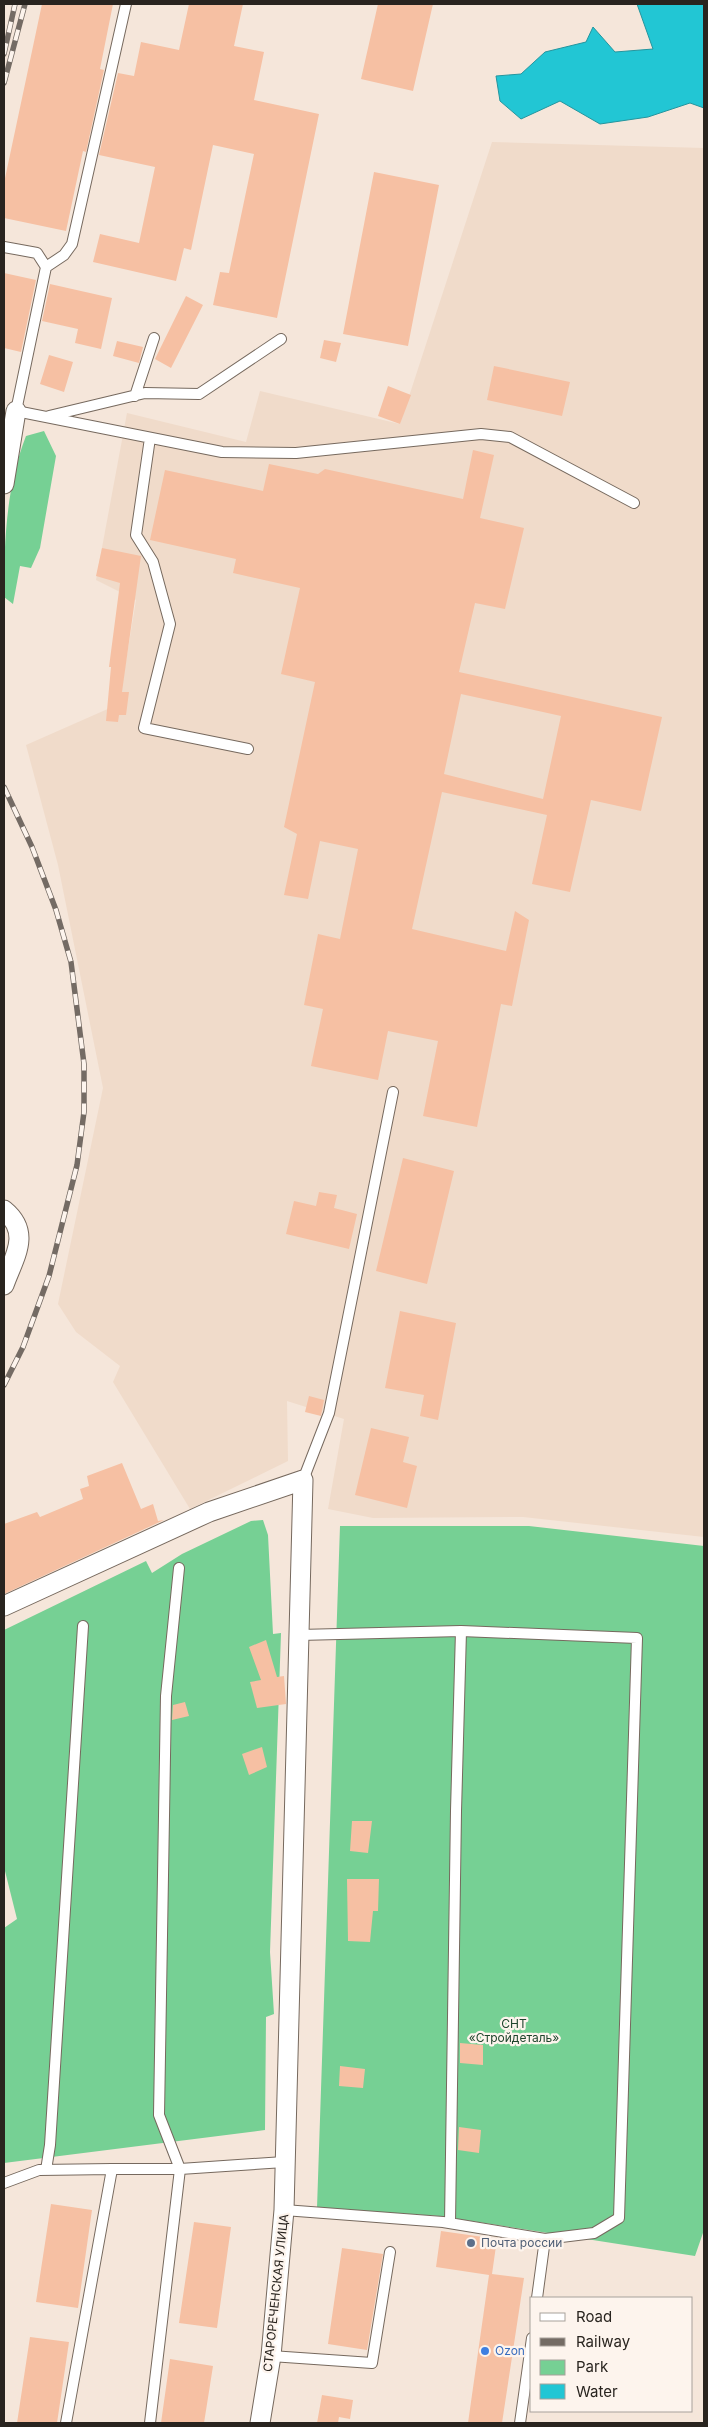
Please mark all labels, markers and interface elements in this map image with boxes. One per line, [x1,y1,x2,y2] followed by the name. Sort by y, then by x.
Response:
[469,2016,559,2045] park label: СНТ «Стройдеталь»
[260,2213,291,2373] street label: СТАРОРЕЧЕНСКАЯ УЛИЦА
[481,2235,562,2250] place label: Почта россии
[465,2237,477,2249] marker: Почта россии
[530,2297,693,2412] legend
[576,2307,612,2326] text: Road
[576,2332,631,2351] text: Railway
[495,2343,525,2358] place label: Ozon
[479,2345,491,2357] marker: Ozon
[576,2357,609,2376] text: Park
[576,2382,618,2401] text: Water

